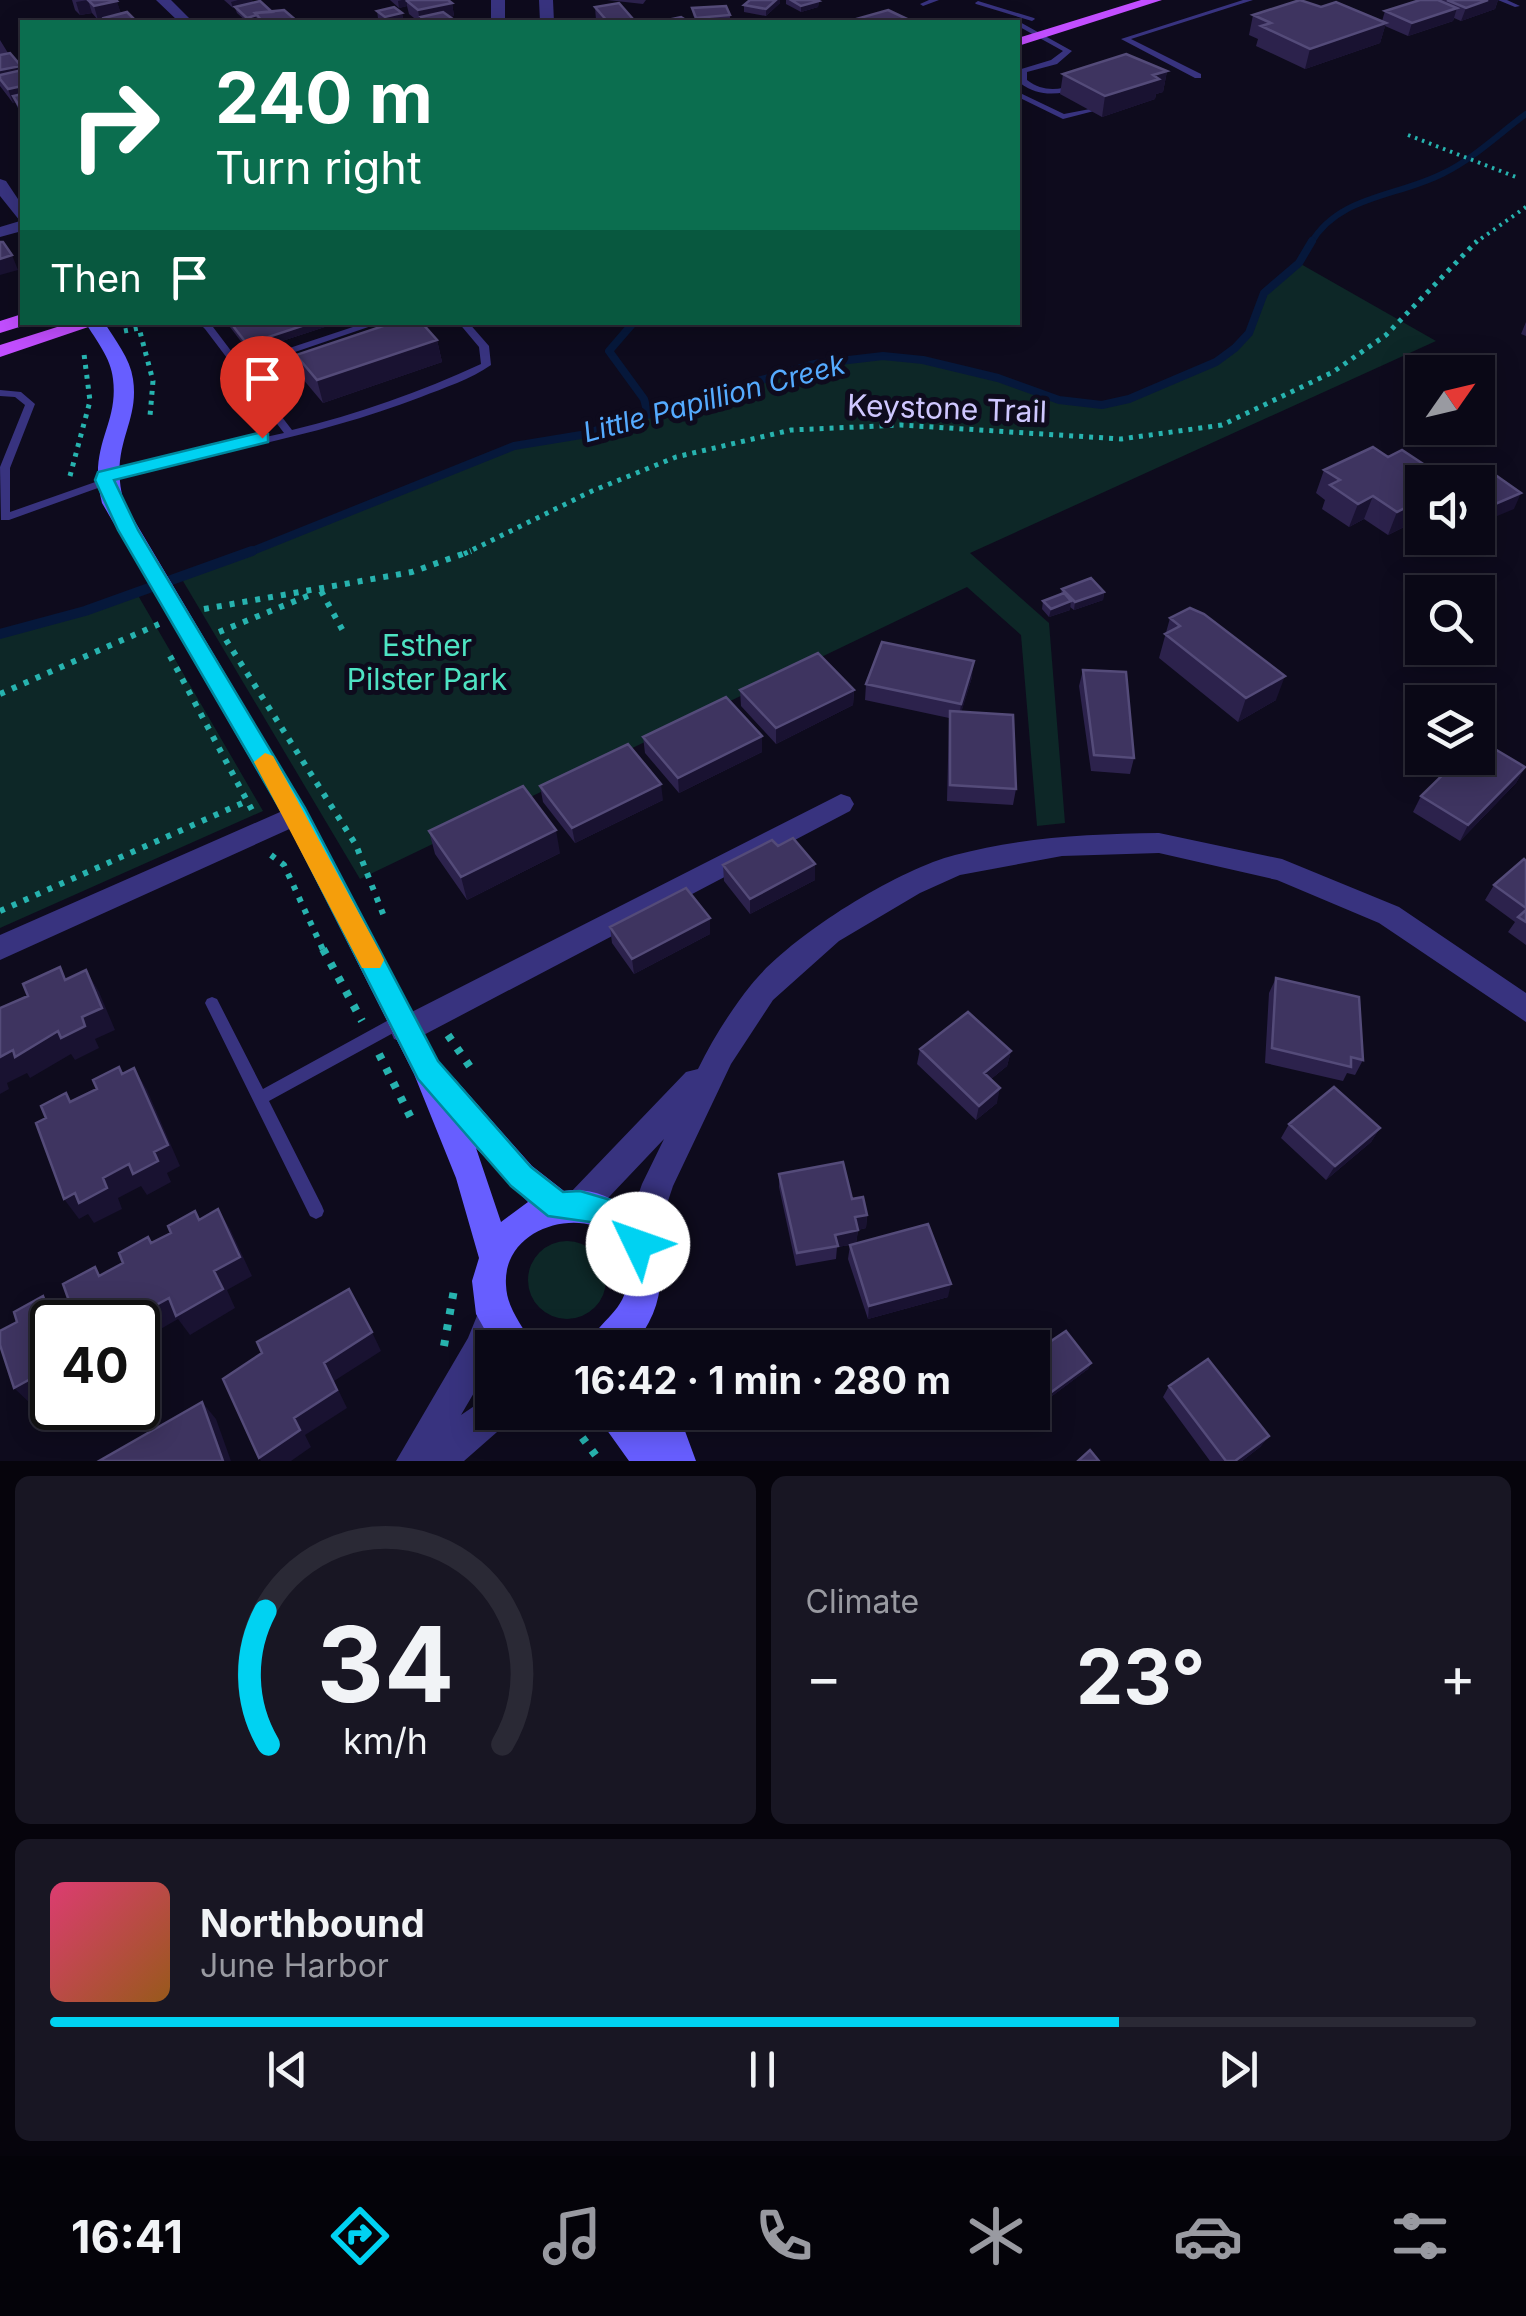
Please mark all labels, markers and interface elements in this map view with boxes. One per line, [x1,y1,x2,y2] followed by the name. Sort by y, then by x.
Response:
[215,55,433,140] text: 240 m
[50,60,180,190] icon: right
[215,140,422,195] text: Turn right
[162,250,217,305] icon: arrive
[50,255,142,301] text: Then
[220,336,305,439] pin
[579,347,849,449] water label: Little Papillion Creek
[235,351,290,406] icon: arrive
[1405,355,1495,445] north arrow
[1405,355,1495,775] map controls
[846,387,1048,429] street label: Keystone Trail
[1405,465,1495,555] button: sound
[1405,575,1495,665] button: search
[347,627,508,697] park label: Esther Pilster Park
[1405,685,1495,775] button: layers
[586,1192,690,1296] position arrow
[30,1300,160,1430] speed limit sign: 40
[574,1357,951,1403] text: 16:42 · 1 min · 280 m
[806,1582,919,1621] text: Climate
[317,1601,454,1727] text: 34
[1076,1631,1206,1722] text: 23°
[806,1644,842,1710] text: −
[1440,1644,1476,1710] text: +
[343,1719,428,1763] text: km/h
[200,1900,425,1946] text: Northbound
[200,1946,389,1985] text: June Harbor
[260,2042,315,2097] icon: previous
[735,2042,790,2097] icon: pause
[1211,2042,1266,2097] icon: next
[325,2201,395,2271] icon: directions
[537,2201,607,2271] icon: music
[749,2201,819,2271] icon: phone
[961,2201,1031,2271] icon: climate
[1173,2201,1243,2271] icon: car
[1385,2201,1455,2271] icon: filters
[71,2209,183,2264] text: 16:41

